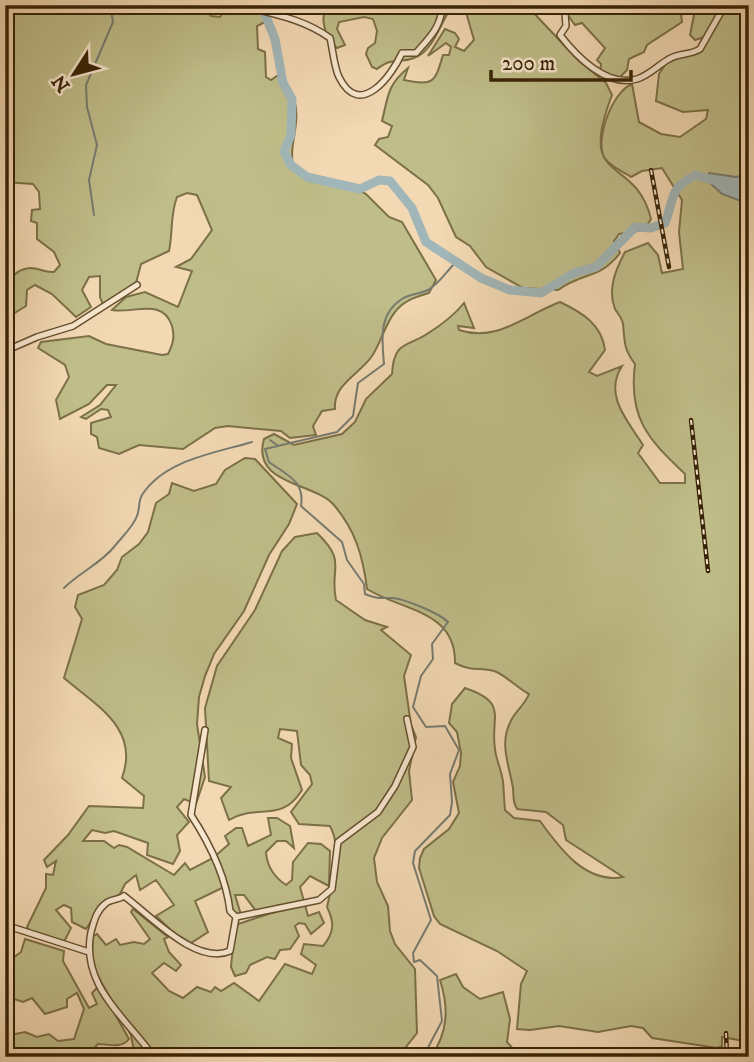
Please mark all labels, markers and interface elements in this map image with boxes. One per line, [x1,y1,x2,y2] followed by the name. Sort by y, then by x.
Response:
[38,38,108,108] north arrow
[491,38,632,82] scale bar
[502,51,555,77] text: 200 m
[47,70,75,96] text: N

